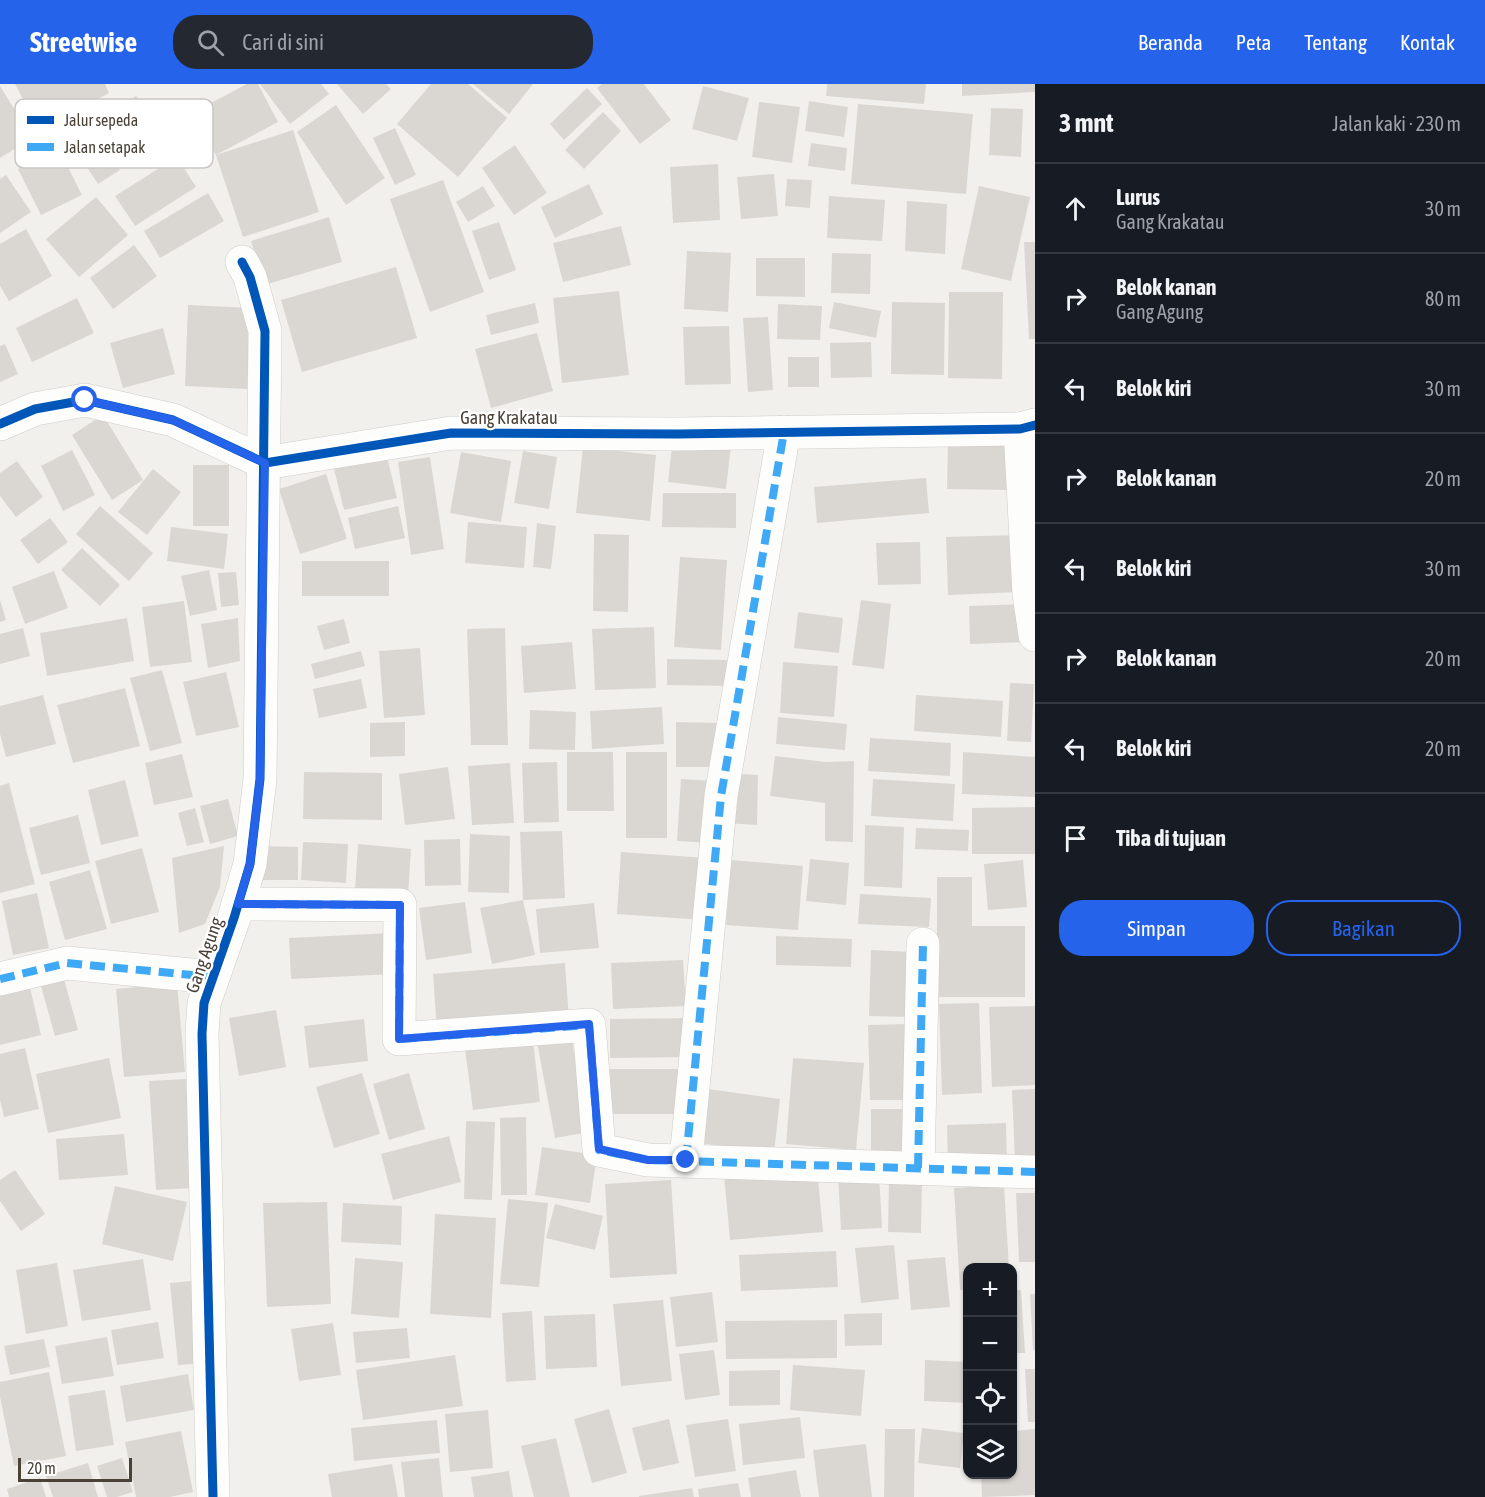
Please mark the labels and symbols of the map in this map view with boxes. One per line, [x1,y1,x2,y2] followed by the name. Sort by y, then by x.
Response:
[15,99,213,168] legend
[64,111,138,130] text: Jalur sepeda
[64,138,145,157] text: Jalan setapak
[71,386,97,412] route start
[460,407,558,428] street label: Gang Krakatau
[181,914,227,996] street label: Gang Agung
[672,1146,698,1172] route end
[18,1455,132,1482] scale bar

